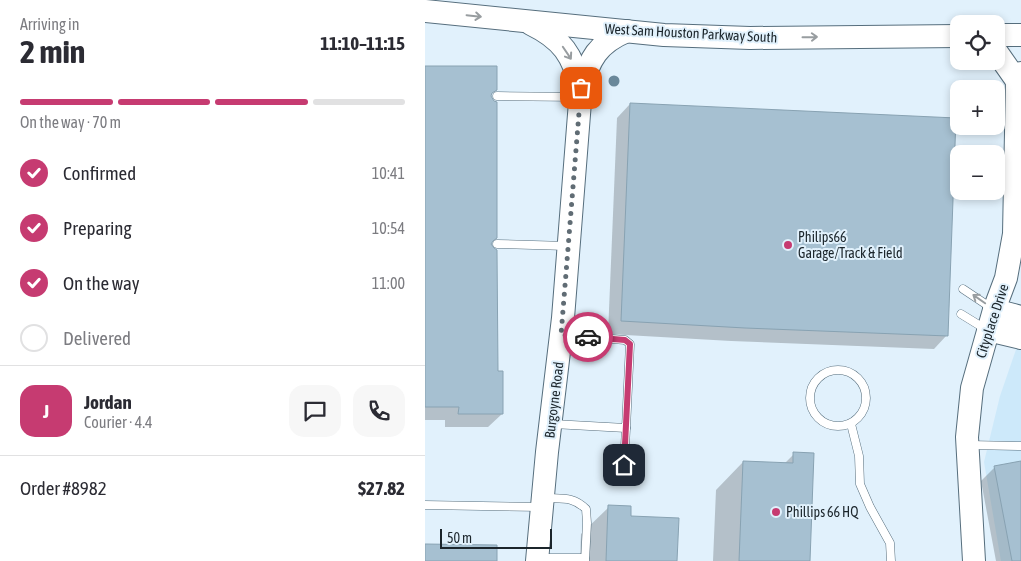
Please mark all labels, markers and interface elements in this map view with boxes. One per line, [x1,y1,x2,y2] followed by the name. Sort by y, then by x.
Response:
[465,11,481,21] one-way arrow
[20,15,80,33] text: Arriving in
[950,15,1005,200] map controls
[950,15,1005,70] button: locate
[604,20,778,46] street label: West Sam Houston Parkway South
[320,32,405,54] text: 11:10–11:15
[802,32,818,42] one-way arrow
[20,33,85,70] text: 2 min
[562,46,572,60] one-way arrow
[560,67,602,109] pin
[567,74,595,102] icon: bag
[950,80,1005,135] button: +
[20,113,121,131] text: On the way · 70 m
[950,145,1005,200] button: −
[20,159,48,187] icon: check
[63,162,136,184] text: Confirmed
[372,164,405,182] text: 10:41
[20,214,48,242] icon: check
[63,217,132,239] text: Preparing
[372,219,405,237] text: 10:54
[798,229,903,261] place label: Philips66 Garage/Track & Field
[782,239,794,251] marker: Philips66 Garage/Track & Field
[20,269,48,297] icon: check
[63,272,140,294] text: On the way
[372,274,405,292] text: 11:00
[973,282,1011,360] street label: Cityplace Drive
[972,294,986,304] one-way arrow
[563,312,613,362] courier
[574,323,602,351] icon: car
[63,327,131,349] text: Delivered
[541,361,567,439] street label: Burgoyne Road
[289,385,341,437] button: chat
[353,385,405,437] button: phone
[84,391,132,413] text: Jordan
[43,400,49,422] text: J
[84,413,153,431] text: Courier · 4.4
[603,444,645,486] pin
[610,451,638,479] icon: home
[20,477,107,499] text: Order #8982
[358,477,405,499] text: $27.82
[786,504,859,520] place label: Phillips 66 HQ
[770,506,782,518] marker: Phillips 66 HQ
[440,526,553,549] scale bar
[447,530,472,546] text: 50 m

